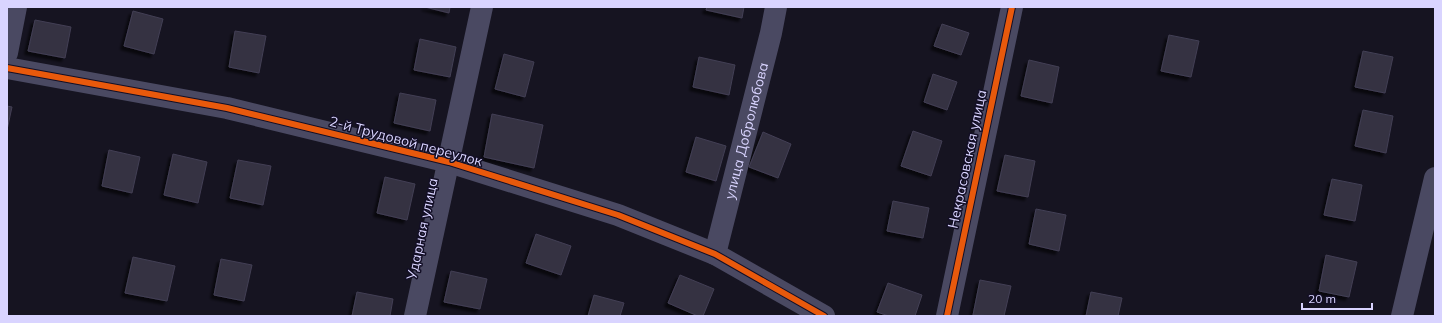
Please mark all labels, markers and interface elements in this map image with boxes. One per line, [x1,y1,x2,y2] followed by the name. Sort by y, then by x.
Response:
[720,61,772,201] street label: улица Добролюбова
[943,88,991,230] street label: Некрасовская улица
[328,112,485,170] street label: 2-й Трудовой переулок
[402,176,442,283] street label: Ударная улица
[1302,285,1372,311] scale bar
[1308,291,1336,306] text: 20 m

